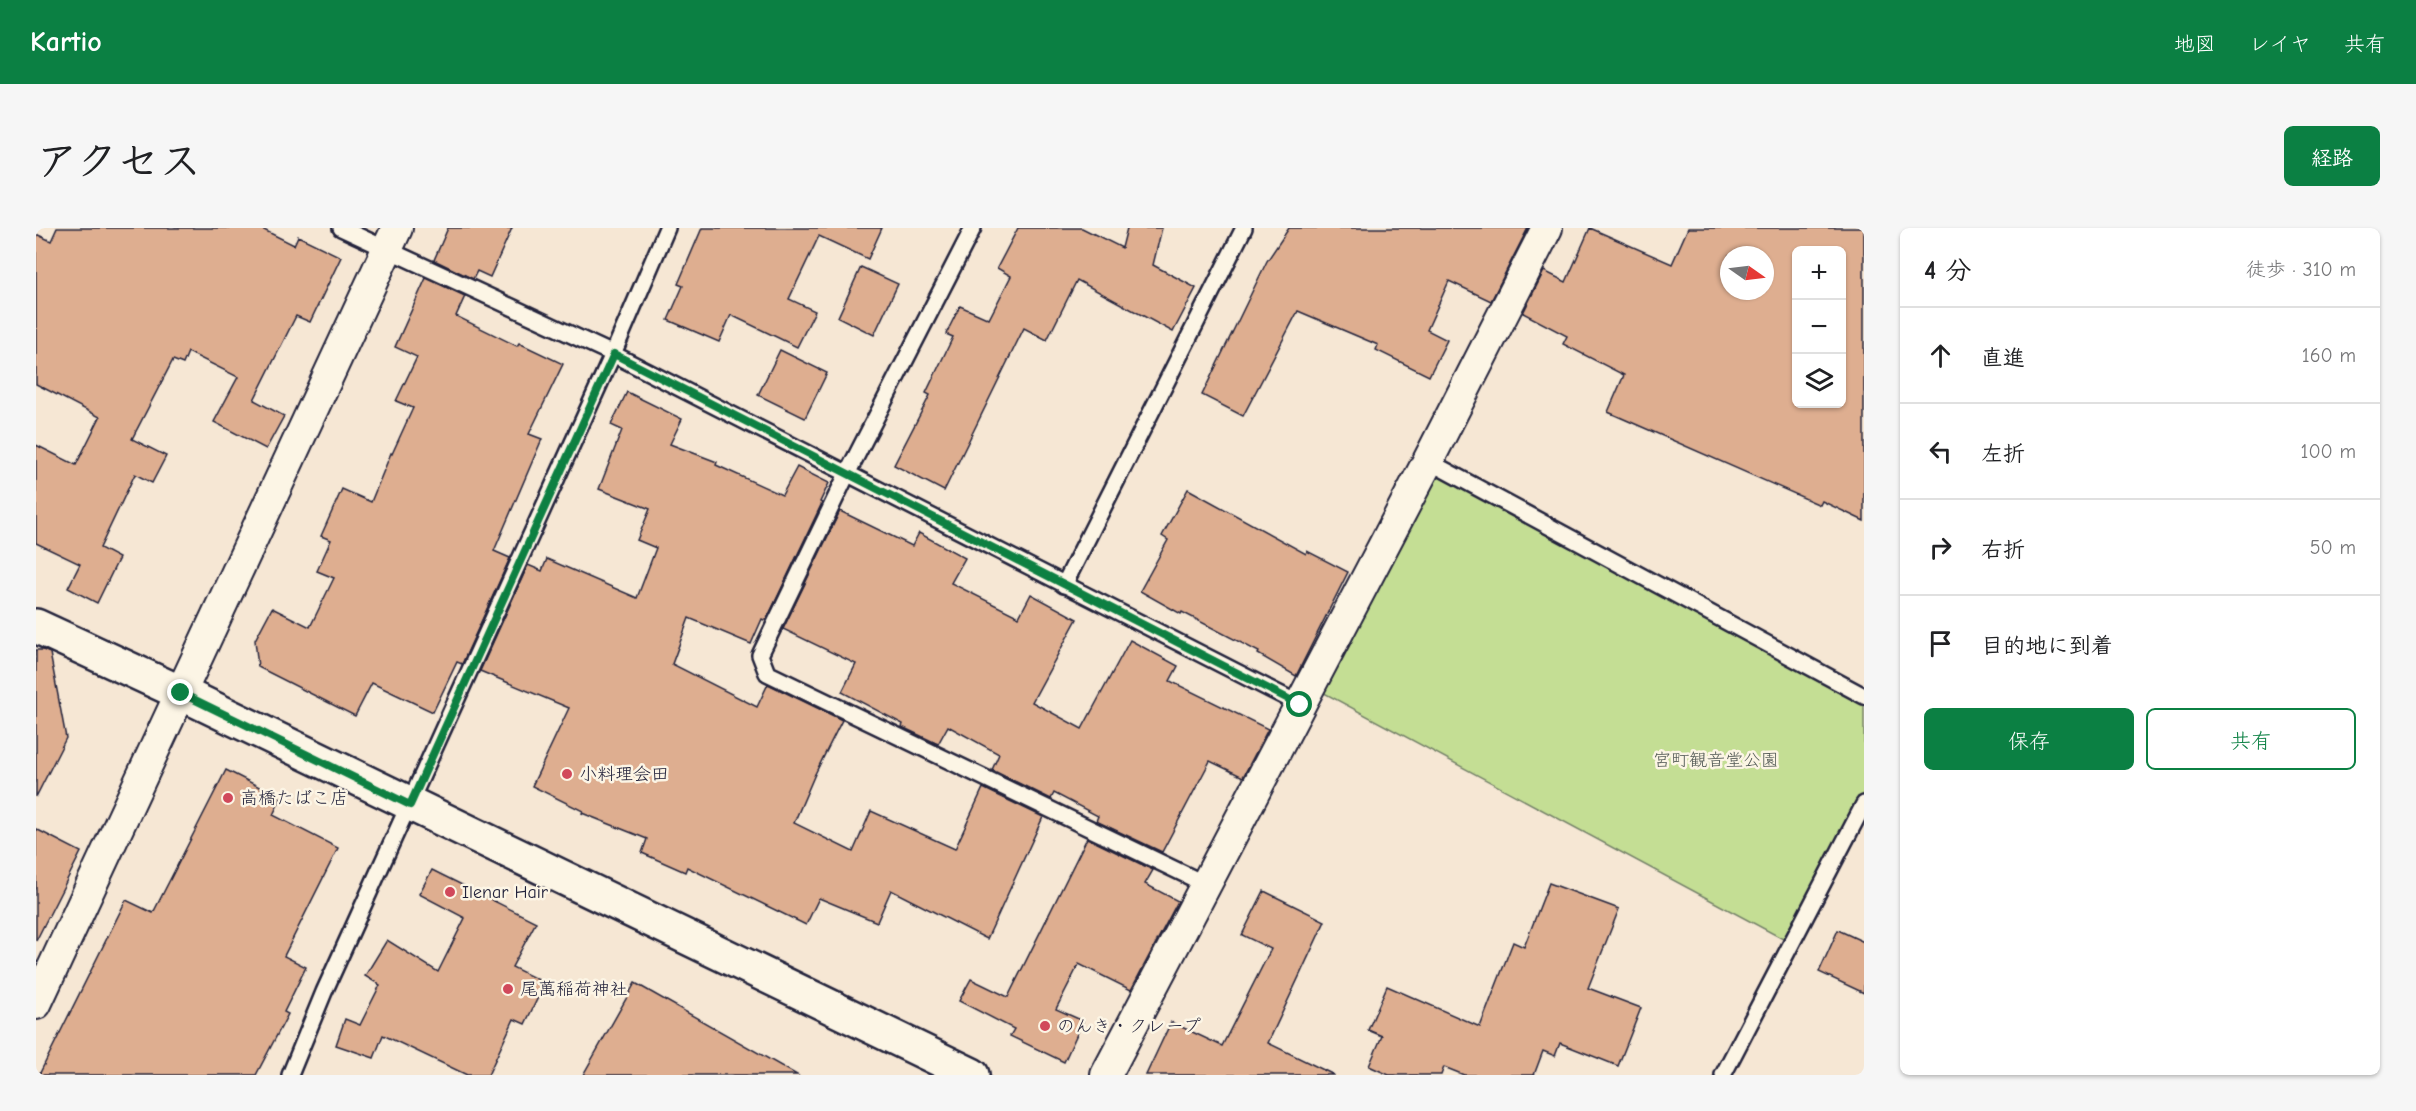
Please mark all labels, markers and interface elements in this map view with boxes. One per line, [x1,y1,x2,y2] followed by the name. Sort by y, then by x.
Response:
[30,26,102,58] text: Kartio
[2174,32,2216,56] text: 地図
[2249,32,2311,56] text: レイヤ
[2344,32,2386,56] text: 共有
[2284,126,2380,186] button: 経路
[36,137,201,186] text: アクセス
[1720,246,1774,300] north arrow
[1792,246,1846,408] map controls
[1792,246,1846,300] button: +
[1924,256,1971,286] text: 4 分
[2246,258,2356,281] text: 徒歩 · 310 m
[1792,300,1846,354] button: −
[1924,339,1957,372] icon: ahead
[2302,344,2356,367] text: 160 m
[1981,345,2025,371] text: 直進
[1792,354,1846,408] button: layers
[1924,435,1957,468] icon: left
[2301,440,2356,463] text: 100 m
[1981,441,2025,467] text: 左折
[1924,531,1957,564] icon: right
[2310,536,2356,559] text: 50 m
[1981,537,2025,563] text: 右折
[1924,627,1957,660] icon: arrive
[1981,633,2113,659] text: 目的地に到着
[167,679,193,705] route end
[1286,691,1312,717] route start
[1924,708,2134,770] button: 保存
[2146,708,2356,770] button: 共有
[1653,750,1779,771] park label: 宮町観音堂公園
[579,764,669,785] place label: 小料理会田
[560,767,574,781] marker: 小料理会田
[240,788,348,809] place label: 高橋たばこ店
[221,791,235,805] marker: 高橋たばこ店
[462,882,549,903] place label: Ilenar Hair
[443,885,457,899] marker: Ilenar Hair
[520,979,628,1000] place label: 尾萬稲荷神社
[501,982,515,996] marker: 尾萬稲荷神社
[1057,1016,1201,1037] place label: のんき・クレープ
[1038,1019,1052,1033] marker: のんき・クレープ

